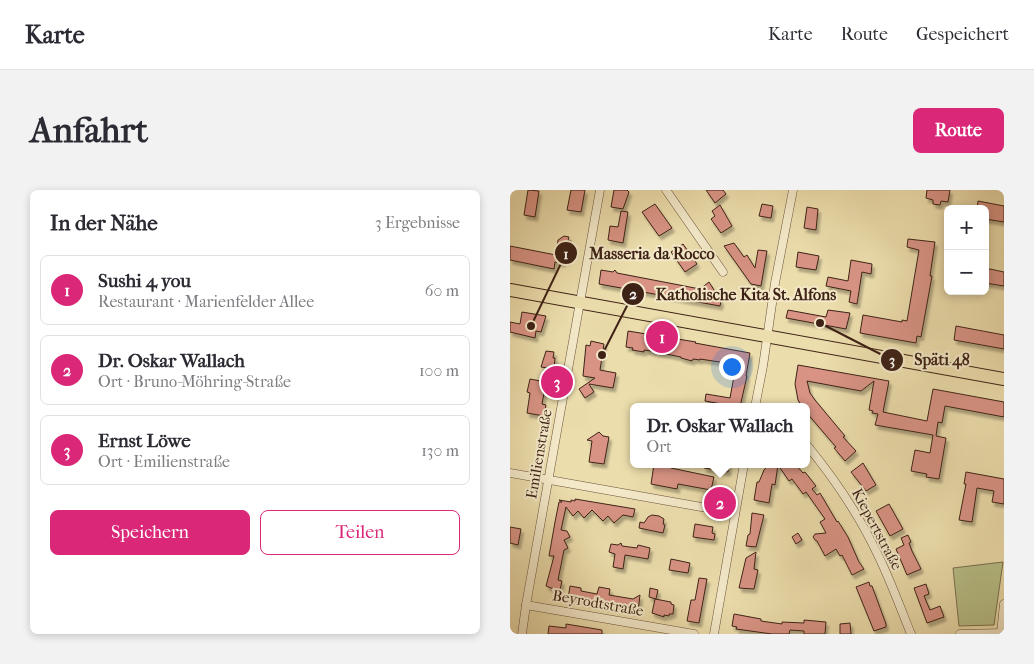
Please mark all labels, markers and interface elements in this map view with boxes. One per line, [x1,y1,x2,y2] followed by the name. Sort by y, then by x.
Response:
[25,21,85,49] text: Karte
[768,24,813,45] text: Karte
[841,24,888,45] text: Route
[916,24,1009,45] text: Gespeichert
[913,108,1004,153] button: Route
[30,110,148,151] text: Anfahrt
[944,205,989,295] map controls
[944,205,989,250] button: +
[50,211,158,235] text: In der Nähe
[375,213,460,232] text: 3 Ergebnisse
[554,238,724,269] callout: Masseria da Rocco
[588,244,715,263] text: Masseria da Rocco
[563,245,569,263] text: 1
[944,250,989,295] button: −
[98,270,191,292] text: Sushi 4 you
[621,279,846,310] callout: Katholische Kita St. Alfons
[64,281,70,300] text: 1
[425,281,459,300] text: 60 m
[629,285,637,303] text: 2
[656,285,836,304] text: Katholische Kita St. Alfons
[98,292,314,311] text: Restaurant · Marienfelder Allee
[646,318,678,356] pin: 1
[879,344,980,375] callout: Späti 48
[98,350,245,372] text: Dr. Oskar Wallach
[914,350,970,370] text: Späti 48
[889,351,895,369] text: 3
[719,354,745,380] your location
[63,361,71,380] text: 2
[419,361,459,380] text: 100 m
[541,363,573,401] pin: 3
[98,372,291,391] text: Ort · Bruno-Möhring-Straße
[630,403,810,468] popup
[522,407,556,500] street label: Emilienstraße
[647,415,793,437] text: Dr. Oskar Wallach
[98,430,191,452] text: Ernst Löwe
[647,437,672,456] text: Ort
[64,441,70,460] text: 3
[421,441,459,460] text: 130 m
[98,452,230,471] text: Ort · Emilienstraße
[704,484,736,522] pin: 2
[848,485,906,573] street label: Kiepertstraße
[50,510,250,555] button: Speichern
[260,510,460,555] button: Teilen
[551,586,646,620] street label: Beyrodtstraße

